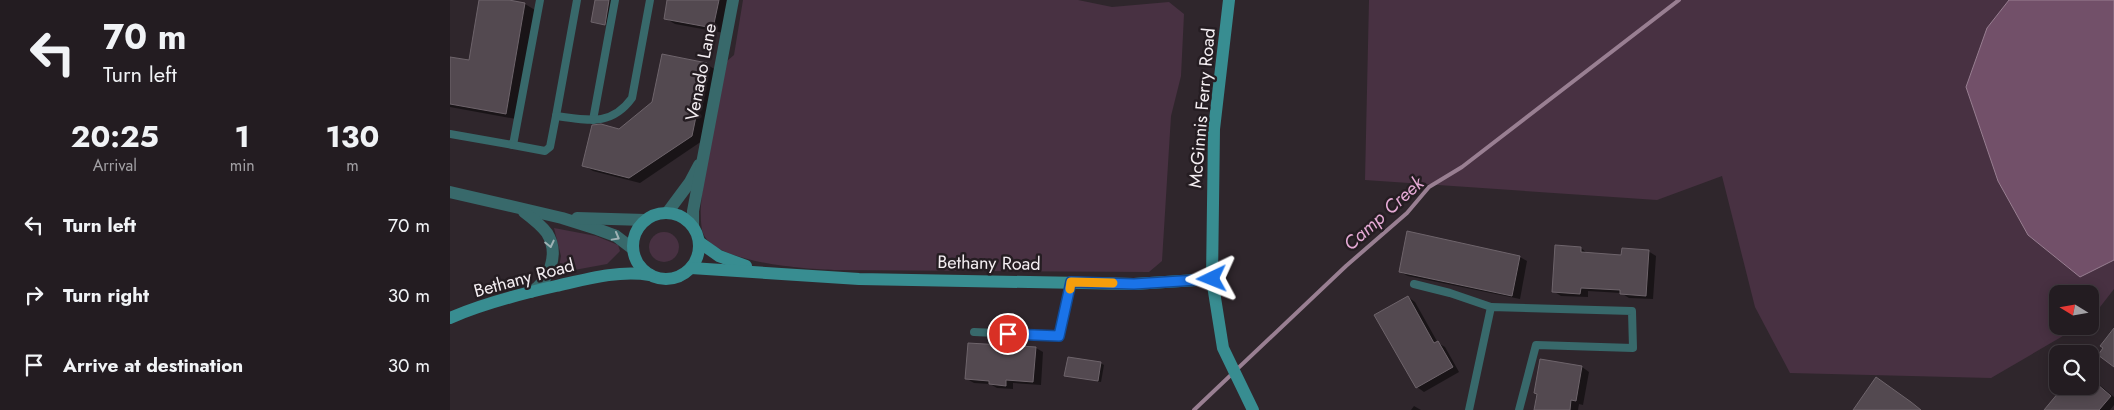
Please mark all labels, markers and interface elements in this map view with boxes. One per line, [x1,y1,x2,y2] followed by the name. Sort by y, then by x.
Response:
[103,12,186,62] text: 70 m
[20,20,85,85] icon: left
[679,21,723,123] street label: Venado Lane
[1182,27,1222,189] street label: McGinnis Ferry Road
[103,58,177,90] text: Turn left
[71,115,159,158] text: 20:25
[235,115,250,158] text: 1
[325,115,379,158] text: 130
[93,154,137,177] text: Arrival
[230,154,255,177] text: min
[346,154,359,177] text: m
[1337,169,1430,257] water label: Camp Creek
[20,211,48,239] icon: left
[63,212,136,239] text: Turn left
[388,212,430,239] text: 70 m
[610,231,619,241] one-way arrow
[544,240,555,249] one-way arrow
[937,249,1041,277] street label: Bethany Road
[471,252,577,304] street label: Bethany Road
[1185,252,1237,304] position arrow
[20,281,48,309] icon: right
[63,282,149,309] text: Turn right
[388,282,430,309] text: 30 m
[2049,285,2099,335] north arrow
[2049,285,2099,395] map controls
[987,313,1029,355] pin
[994,320,1022,348] icon: arrive
[2049,345,2099,395] button: search
[20,351,48,379] icon: arrive
[63,352,243,379] text: Arrive at destination
[388,352,430,379] text: 30 m

